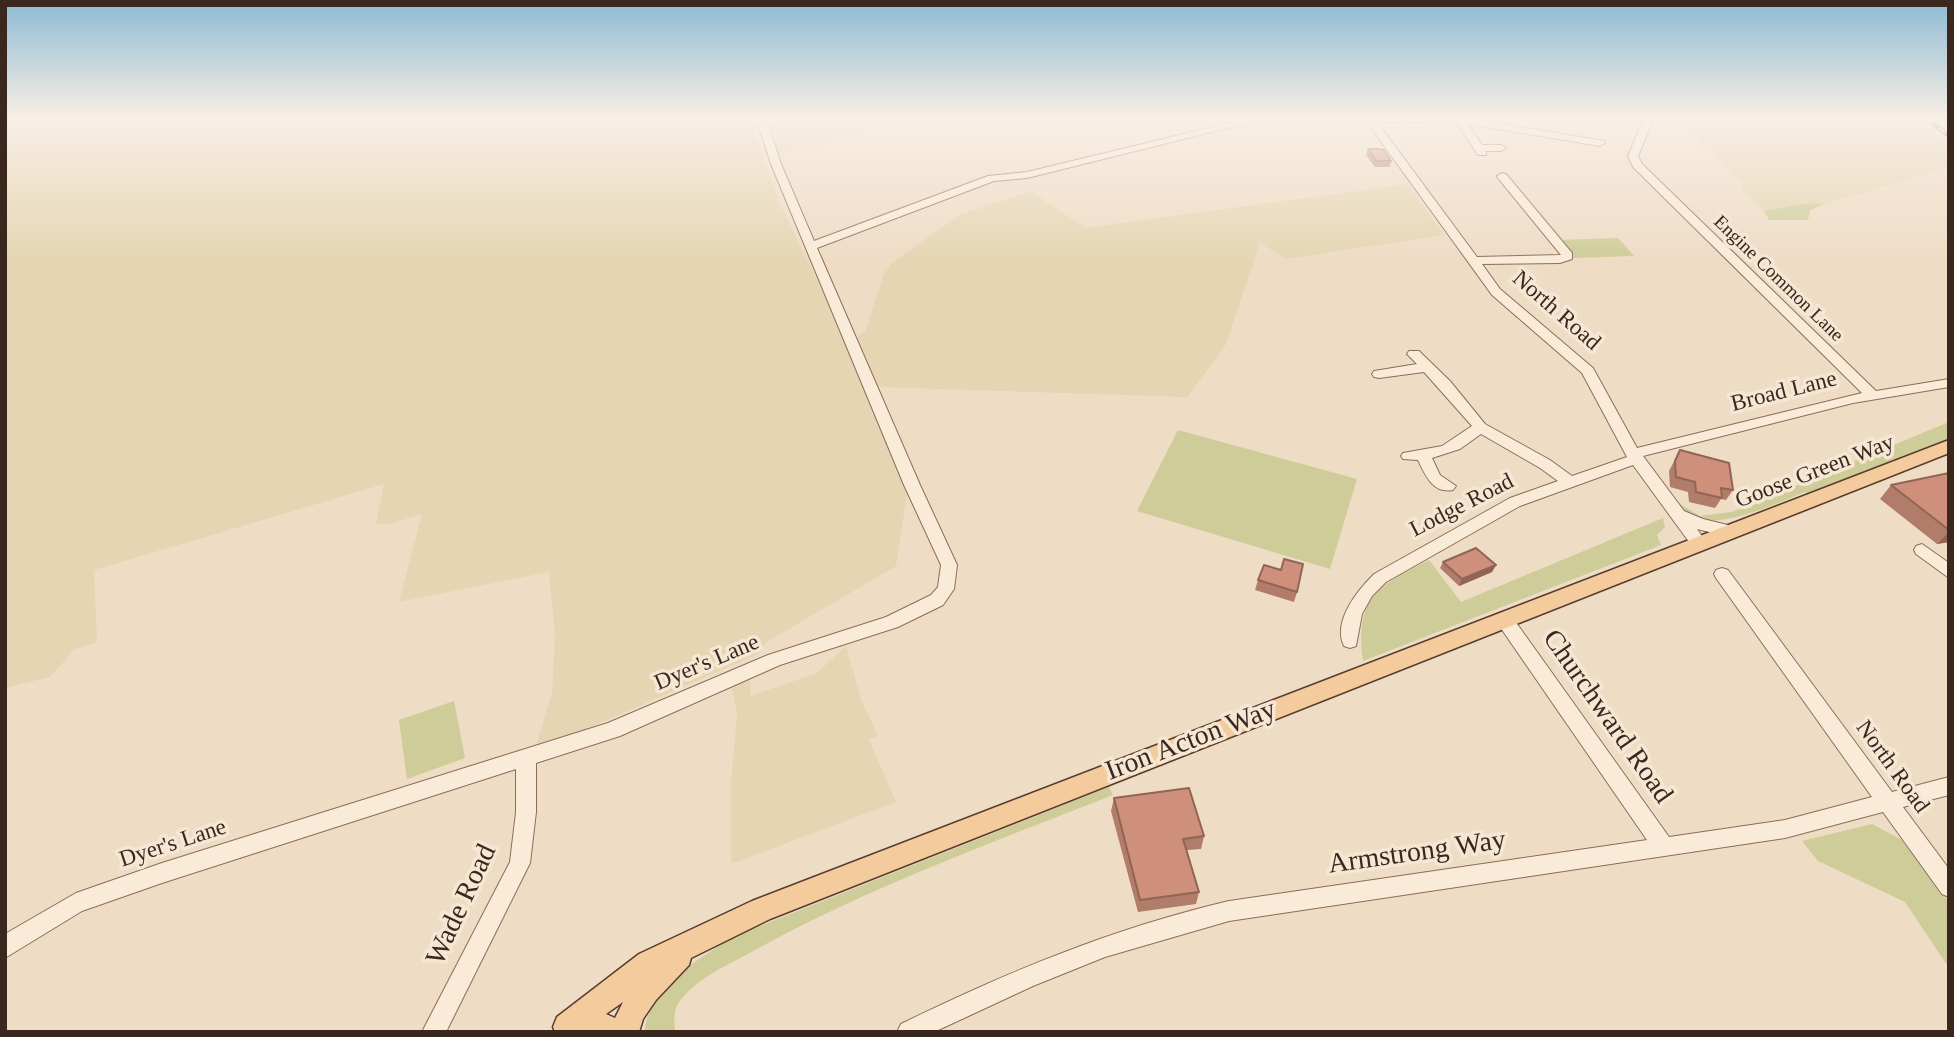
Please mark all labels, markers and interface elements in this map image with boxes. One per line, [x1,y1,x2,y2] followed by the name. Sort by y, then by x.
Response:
[1708,211,1848,347] street label: Engine Common Lane
[1506,265,1606,357] street label: North Road
[1728,366,1840,418] street label: Broad Lane
[1732,429,1898,515] street label: Goose Green Way
[1405,468,1519,544] street label: Lodge Road
[1535,624,1679,810] street label: Churchward Road
[651,629,763,697] street label: Dyer's Lane
[1101,693,1281,789] street label: Iron Acton Way
[1849,715,1935,819] street label: North Road
[116,814,230,874] street label: Dyer's Lane
[1326,824,1508,882] street label: Armstrong Way
[419,839,505,971] street label: Wade Road

